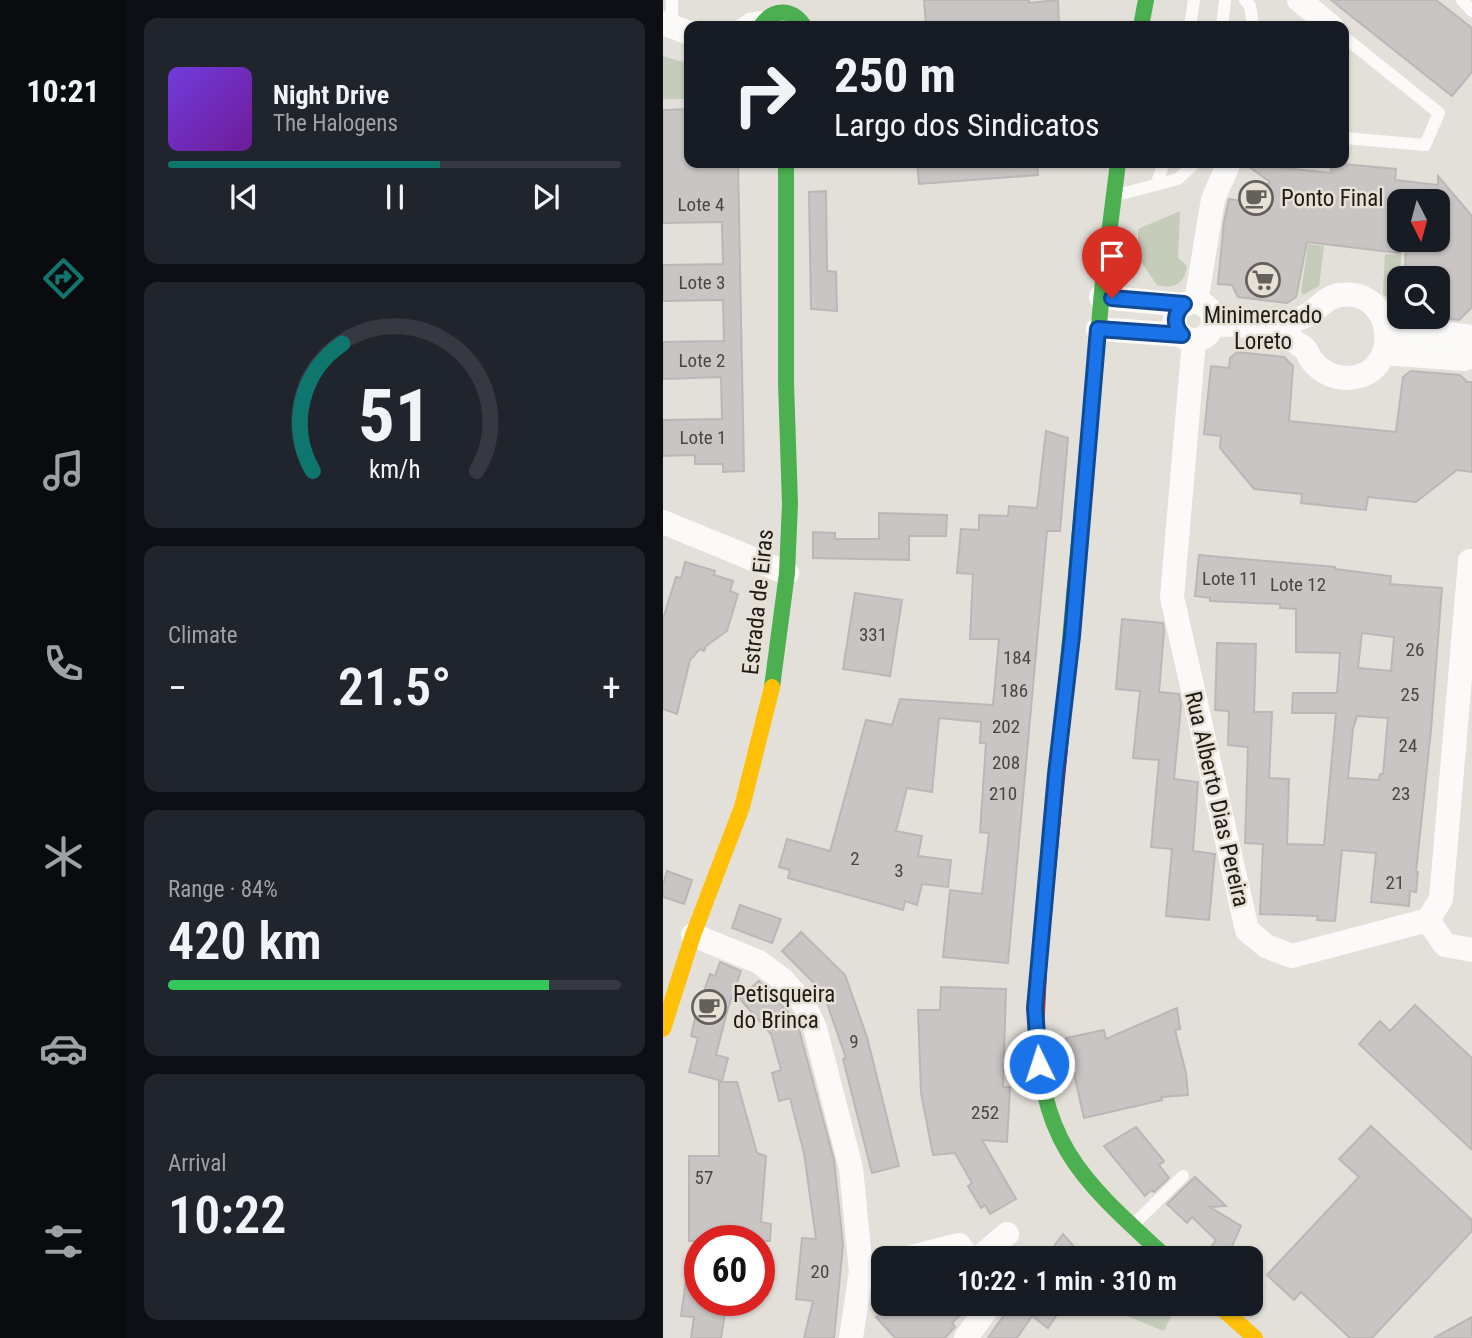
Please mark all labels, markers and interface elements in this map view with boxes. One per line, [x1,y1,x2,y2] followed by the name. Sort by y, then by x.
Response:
[834,47,956,104] text: 250 m
[719,49,810,140] icon: right
[26,72,100,110] text: 10:21
[273,80,389,110] text: Night Drive
[834,106,1100,144] text: Largo dos Sindicatos
[273,110,398,137] text: The Halogens
[225,178,263,216] icon: previous
[376,178,414,216] icon: pause
[527,178,565,216] icon: next
[1237,179,1275,217] cafe icon: Ponto Final
[1281,185,1383,212] place label: Ponto Final
[1387,189,1451,252] north arrow
[1387,189,1450,329] map controls
[678,193,724,216] house number: Lote 4
[1082,226,1142,298] pin
[1093,237,1131,275] icon: arrive
[39,254,88,303] icon: directions
[1244,261,1282,299] supermarket icon: Minimercado Loreto
[1387,266,1450,329] button: search
[679,271,725,294] house number: Lote 3
[1204,302,1322,355] place label: Minimercado Loreto
[679,349,725,372] house number: Lote 2
[358,373,431,459] text: 51
[680,426,726,449] house number: Lote 1
[39,446,88,495] icon: music
[369,455,420,484] text: km/h
[737,528,779,676] street label: Estrada de Eiras
[1202,567,1258,590] house number: Lote 11
[1270,573,1326,596] house number: Lote 12
[168,622,238,649] text: Climate
[859,623,887,646] house number: 331
[1406,638,1424,661] house number: 26
[39,639,88,688] icon: phone
[1003,646,1031,669] house number: 184
[338,657,451,718] text: 21.5°
[168,666,187,710] text: −
[602,666,621,710] text: +
[1000,679,1028,702] house number: 186
[1401,683,1419,706] house number: 25
[1179,689,1255,909] street label: Rua Alberto Dias Pereira
[992,715,1020,738] house number: 202
[1399,734,1417,757] house number: 24
[992,751,1020,774] house number: 208
[989,782,1017,805] house number: 210
[1392,782,1410,805] house number: 23
[39,832,88,881] icon: climate
[850,847,860,870] house number: 2
[894,859,904,882] house number: 3
[1386,871,1404,894] house number: 21
[168,876,278,903] text: Range · 84%
[168,911,322,972] text: 420 km
[733,981,835,1034] place label: Petisqueira do Brinca
[690,988,728,1026] cafe icon: Petisqueira do Brinca
[39,1024,88,1073] icon: car
[1002,1027,1076,1101] position arrow
[849,1030,859,1053] house number: 9
[971,1101,999,1124] house number: 252
[168,1150,227,1177] text: Arrival
[695,1166,713,1189] house number: 57
[168,1185,286,1246] text: 10:22
[39,1217,88,1266] icon: filters
[684,1225,775,1316] speed limit sign: 60
[811,1260,829,1283] house number: 20
[957,1266,1177,1296] text: 10:22 · 1 min · 310 m

